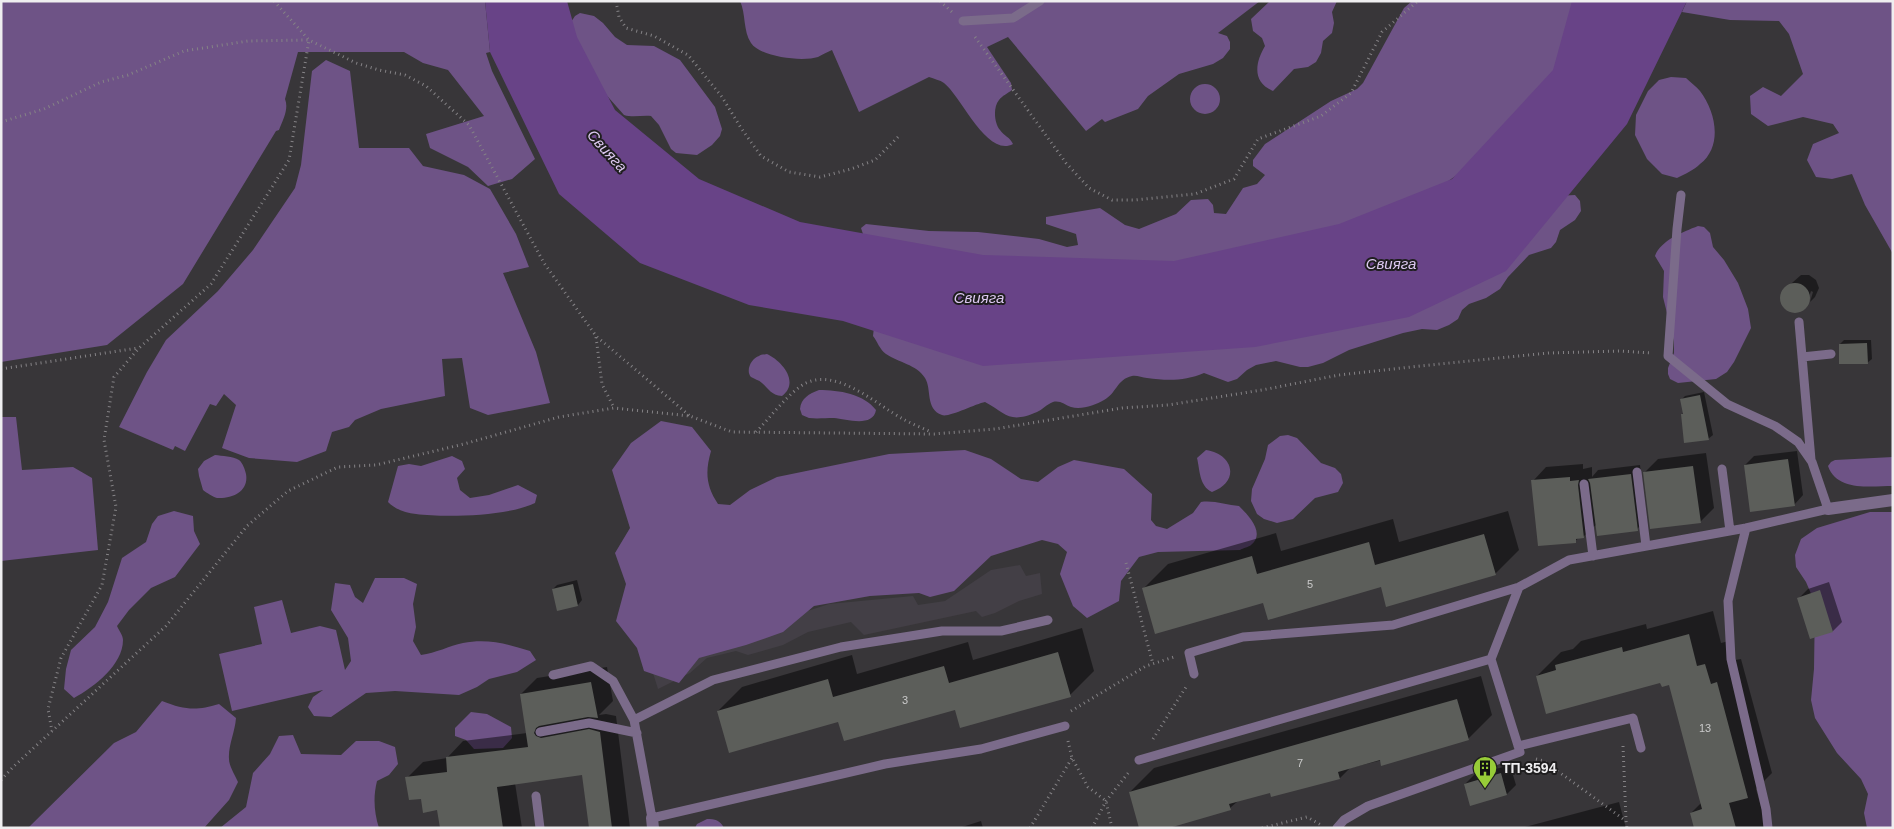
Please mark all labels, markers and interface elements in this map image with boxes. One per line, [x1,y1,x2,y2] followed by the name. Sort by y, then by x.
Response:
[584,126,631,175] water label: Свияга
[1366,255,1416,272] water label: Свияга
[954,289,1004,306] water label: Свияга
[1307,578,1313,590] house number: 5
[902,694,908,706] house number: 3
[1699,722,1711,734] house number: 13
[1472,755,1498,789] building icon: ТП-3594
[1297,757,1303,769] house number: 7
[1502,760,1557,776] place label: ТП-3594

